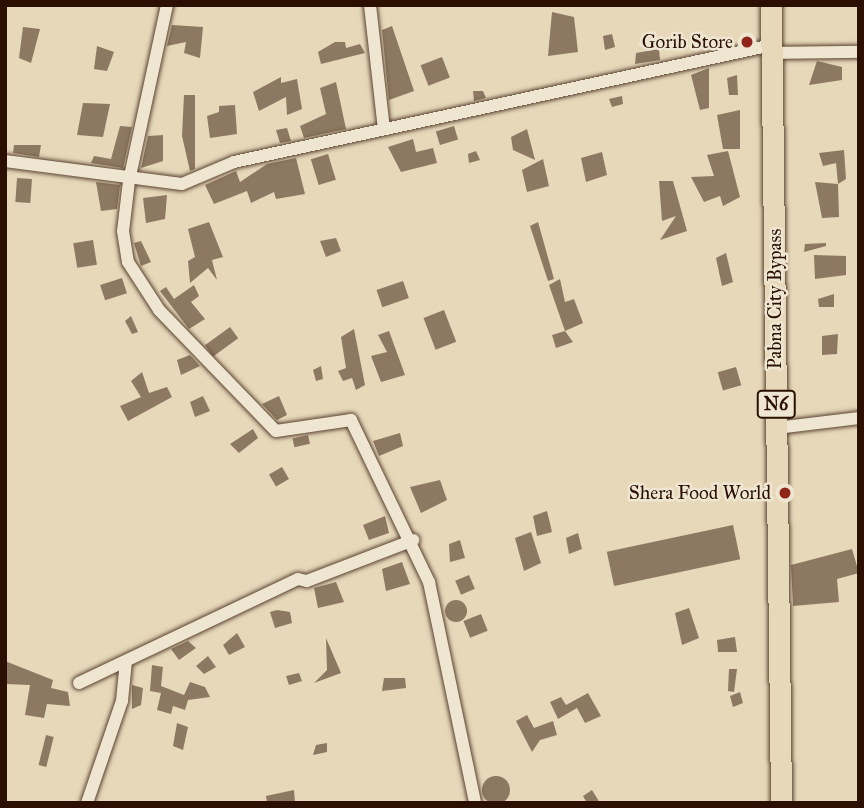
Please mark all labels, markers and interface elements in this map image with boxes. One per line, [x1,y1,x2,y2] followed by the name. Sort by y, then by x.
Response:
[642,31,733,53] place label: Gorib Store
[739,34,755,50] marker: Gorib Store
[764,229,786,369] street label: Pabna City Bypass
[757,390,795,418] road number: N6
[629,482,771,504] place label: Shera Food World
[777,485,793,501] marker: Shera Food World

